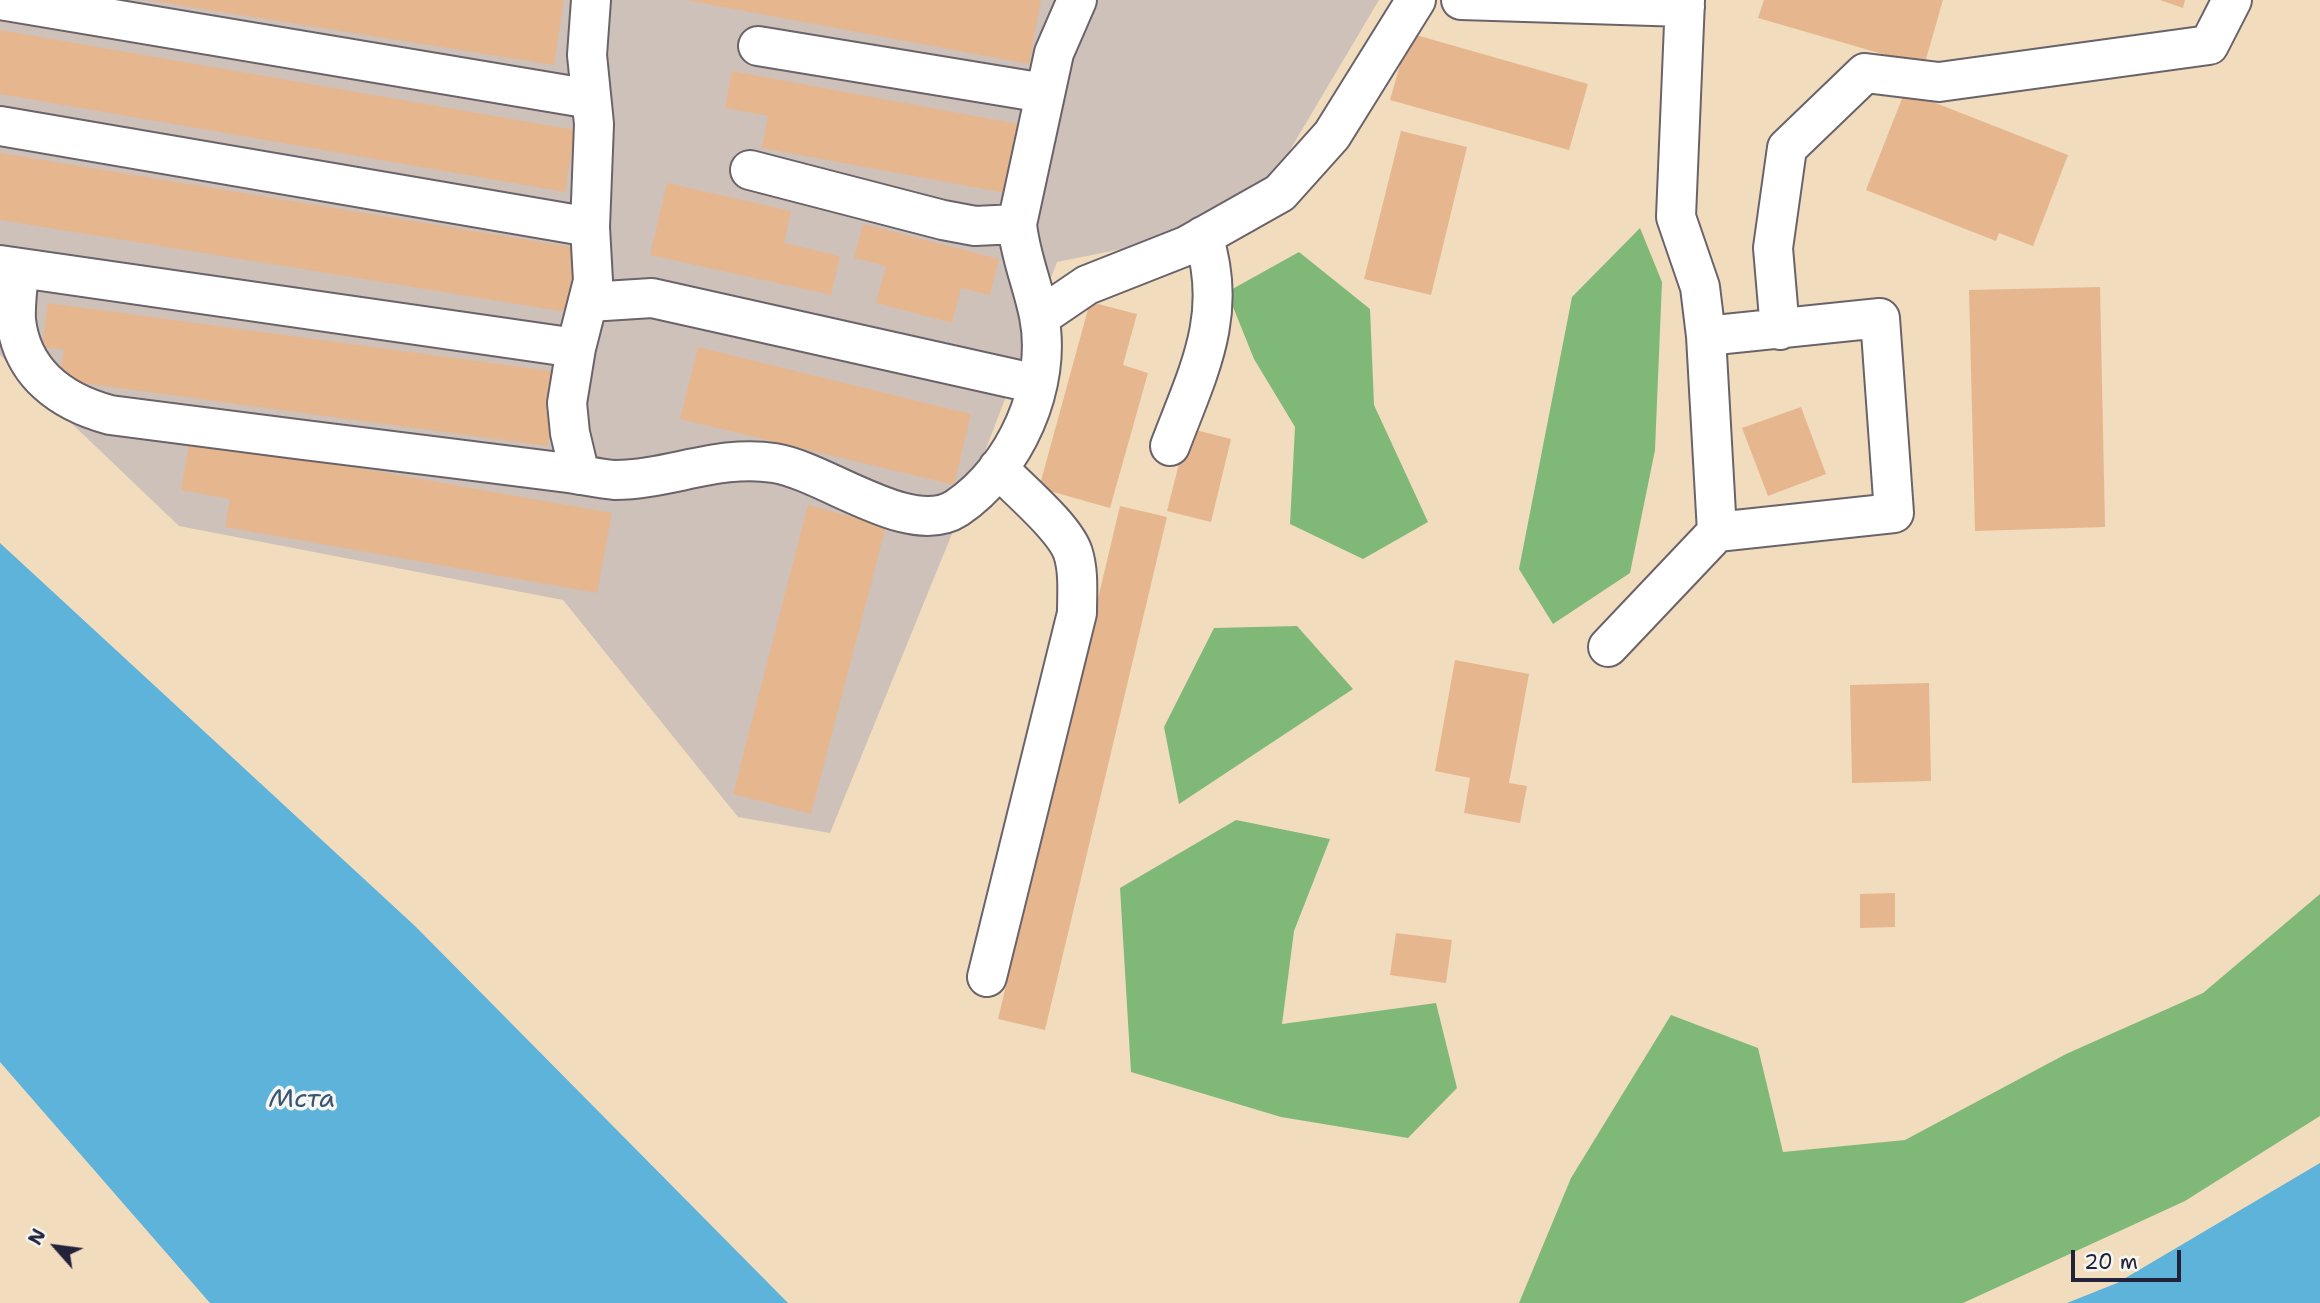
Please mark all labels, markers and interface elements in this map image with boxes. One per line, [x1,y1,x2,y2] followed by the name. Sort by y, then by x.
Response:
[269,1084,335,1116] water label: Мста
[21,1212,91,1282] north arrow
[22,1224,52,1249] text: N
[2075,1236,2185,1280] scale bar
[2084,1248,2138,1276] text: 20 m

